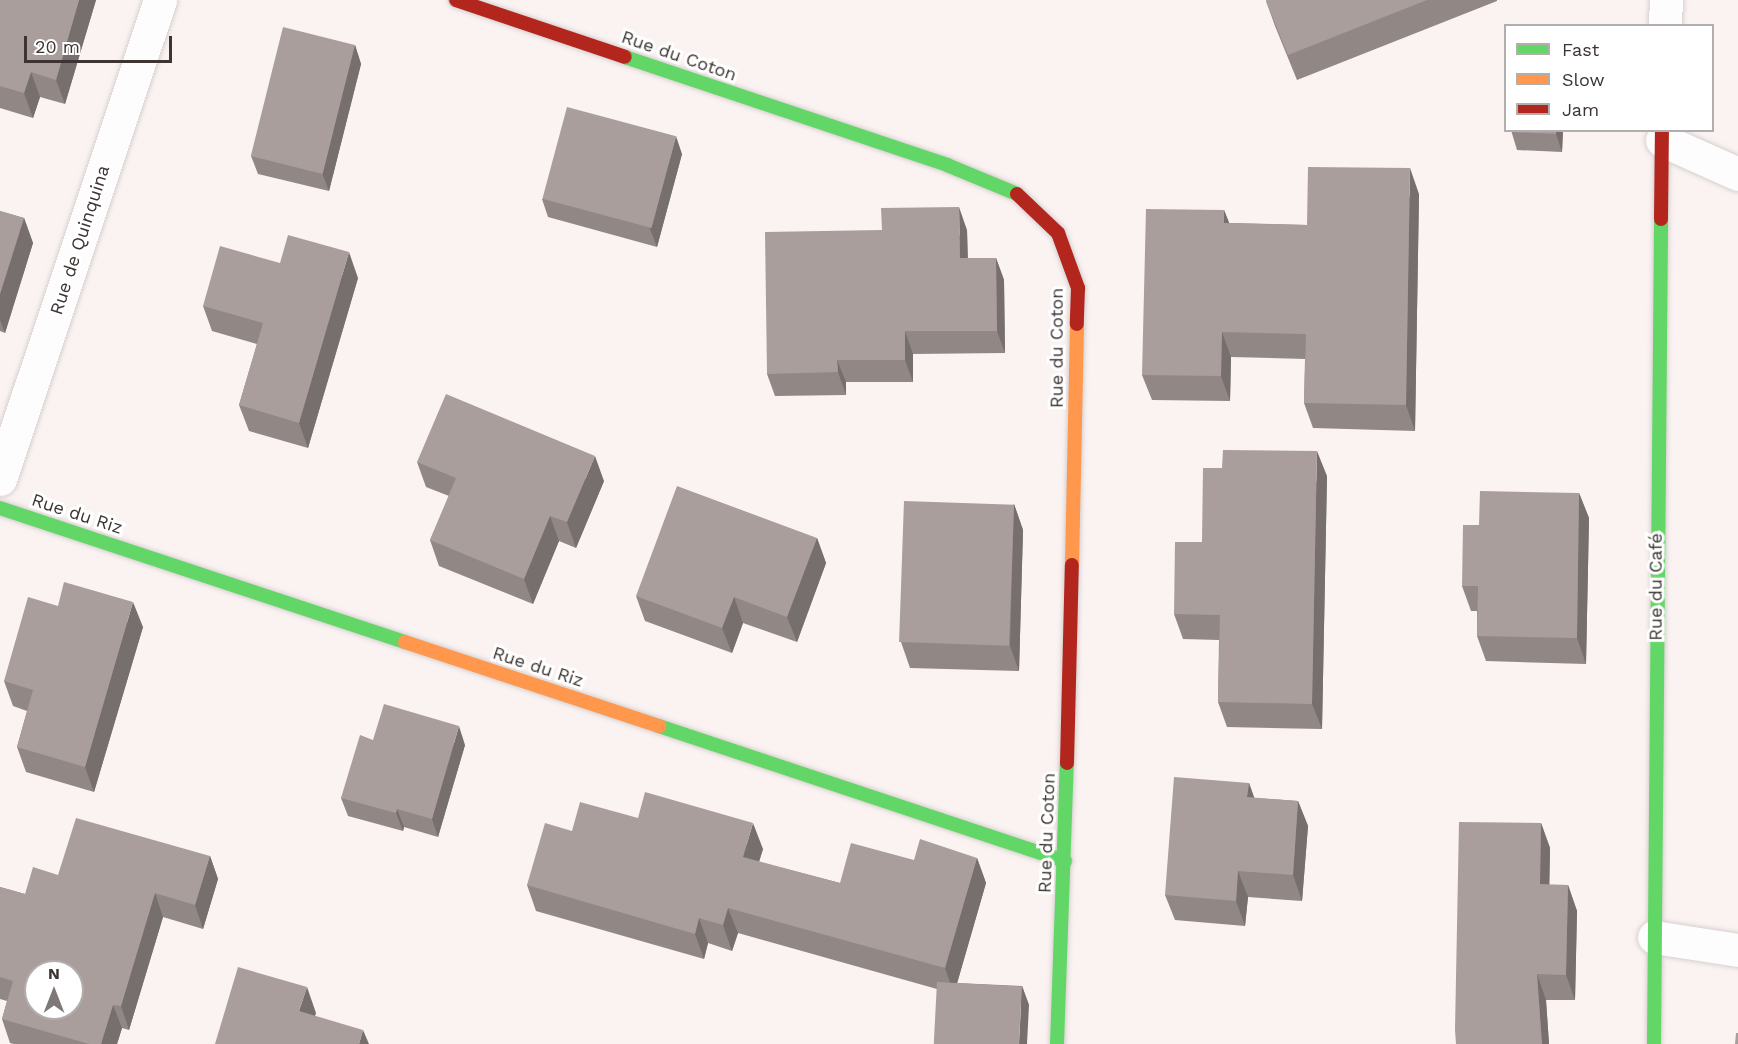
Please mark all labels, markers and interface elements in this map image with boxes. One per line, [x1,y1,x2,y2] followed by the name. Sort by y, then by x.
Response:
[27,24,176,62] scale bar
[1504,24,1714,132] legend
[619,26,739,86] street label: Rue du Coton
[35,36,80,57] text: 20 m
[1562,39,1599,60] text: Fast
[1562,69,1605,90] text: Slow
[1562,99,1599,120] text: Jam
[46,162,114,318] street label: Rue de Quinquina
[1046,288,1068,408] street label: Rue du Coton
[29,489,125,539] street label: Rue du Riz
[1645,533,1667,641] street label: Rue du Café
[490,642,586,692] street label: Rue du Riz
[1034,772,1060,894] street label: Rue du Coton
[24,960,84,1020] north arrow
[48,964,60,983] text: N

